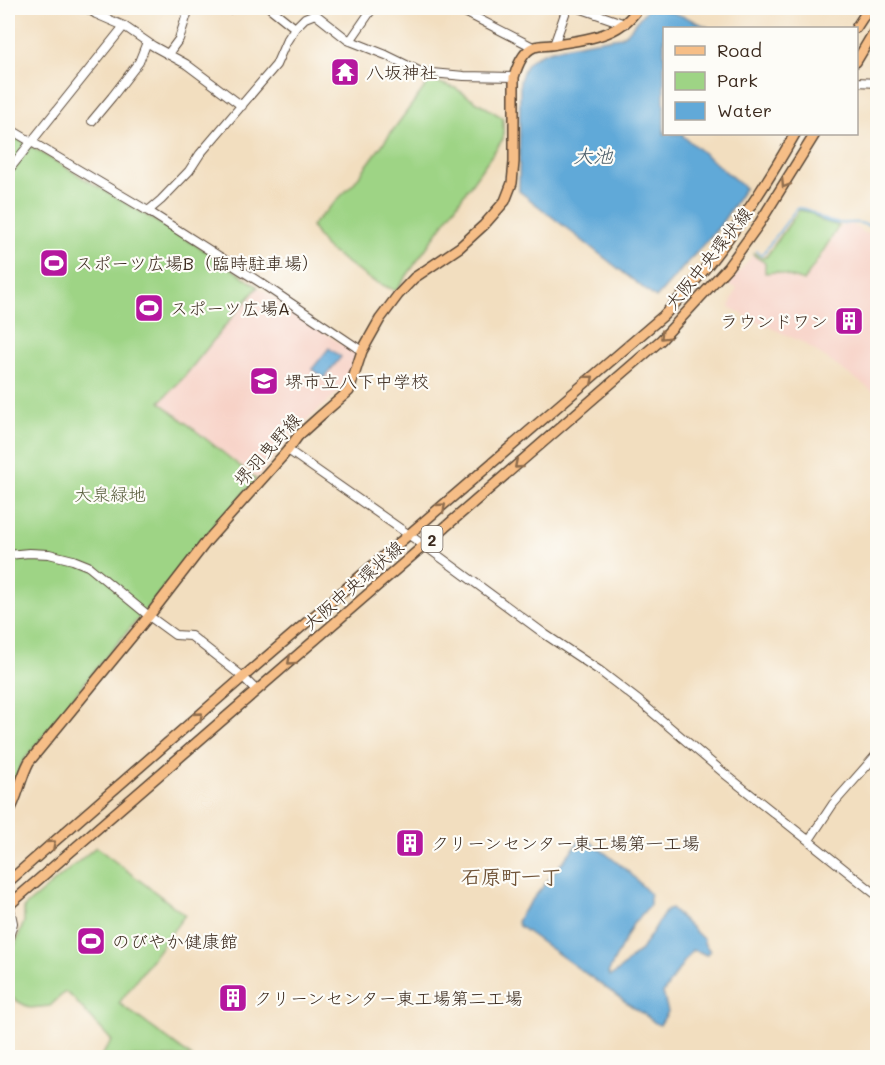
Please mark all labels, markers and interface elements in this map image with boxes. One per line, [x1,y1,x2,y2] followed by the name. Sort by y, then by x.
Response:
[663,27,858,135] legend
[717,38,762,62] text: Road
[329,56,361,88] temple icon: 八坂神社
[366,60,438,84] place label: 八坂神社
[717,68,758,92] text: Park
[717,98,772,122] text: Water
[573,142,614,168] water label: 大池
[781,177,792,188] one-way arrow
[659,201,757,315] street label: 大阪中央環状線
[38,247,70,279] sports icon: スポーツ広場B（臨時駐車場）
[75,251,320,275] place label: スポーツ広場B（臨時駐車場）
[133,292,165,324] sports icon: スポーツ広場A
[170,296,290,320] place label: スポーツ広場A
[833,305,865,337] building icon: ラウンドワン
[720,309,828,333] place label: ラウンドワン
[660,330,671,340] one-way arrow
[248,365,280,397] school or university icon: 堺市立八下中学校
[285,369,429,393] place label: 堺市立八下中学校
[583,376,594,387] one-way arrow
[228,408,306,490] street label: 堺羽曳野線
[514,458,525,469] one-way arrow
[74,482,146,506] park label: 大泉緑地
[435,503,446,514] one-way arrow
[422,526,442,552] road number: 2
[298,535,408,635] street label: 大阪中央環状線
[287,654,298,665] one-way arrow
[192,712,203,723] one-way arrow
[394,827,426,859] building icon: クリーンセンター東工場第一工場
[431,831,700,855] place label: クリーンセンター東工場第一工場
[45,840,56,851] one-way arrow
[461,863,561,889] district label: 石原町一丁
[75,925,107,957] sports icon: のびやか健康館
[112,929,238,953] place label: のびやか健康館
[217,982,249,1014] building icon: クリーンセンター東工場第二工場
[254,986,523,1010] place label: クリーンセンター東工場第二工場

